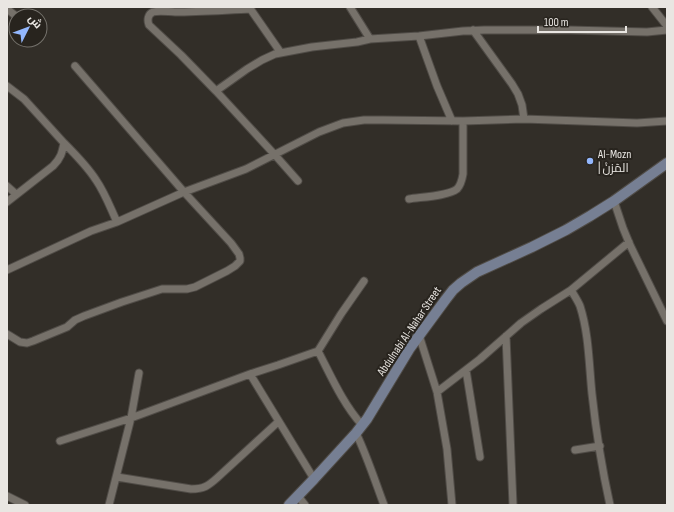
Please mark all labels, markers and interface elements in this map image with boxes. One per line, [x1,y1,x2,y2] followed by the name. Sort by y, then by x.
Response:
[8,8,48,48] north arrow
[538,8,626,34] scale bar
[26,12,45,31] text: ش
[544,15,569,30] text: 100 m
[597,147,631,176] place label: Al-Mozn | المٓزنْ
[585,156,595,166] marker: Al-Mozn | المٓزنْ
[373,283,445,380] street label: Abdulnabi Al-Nahar Street

